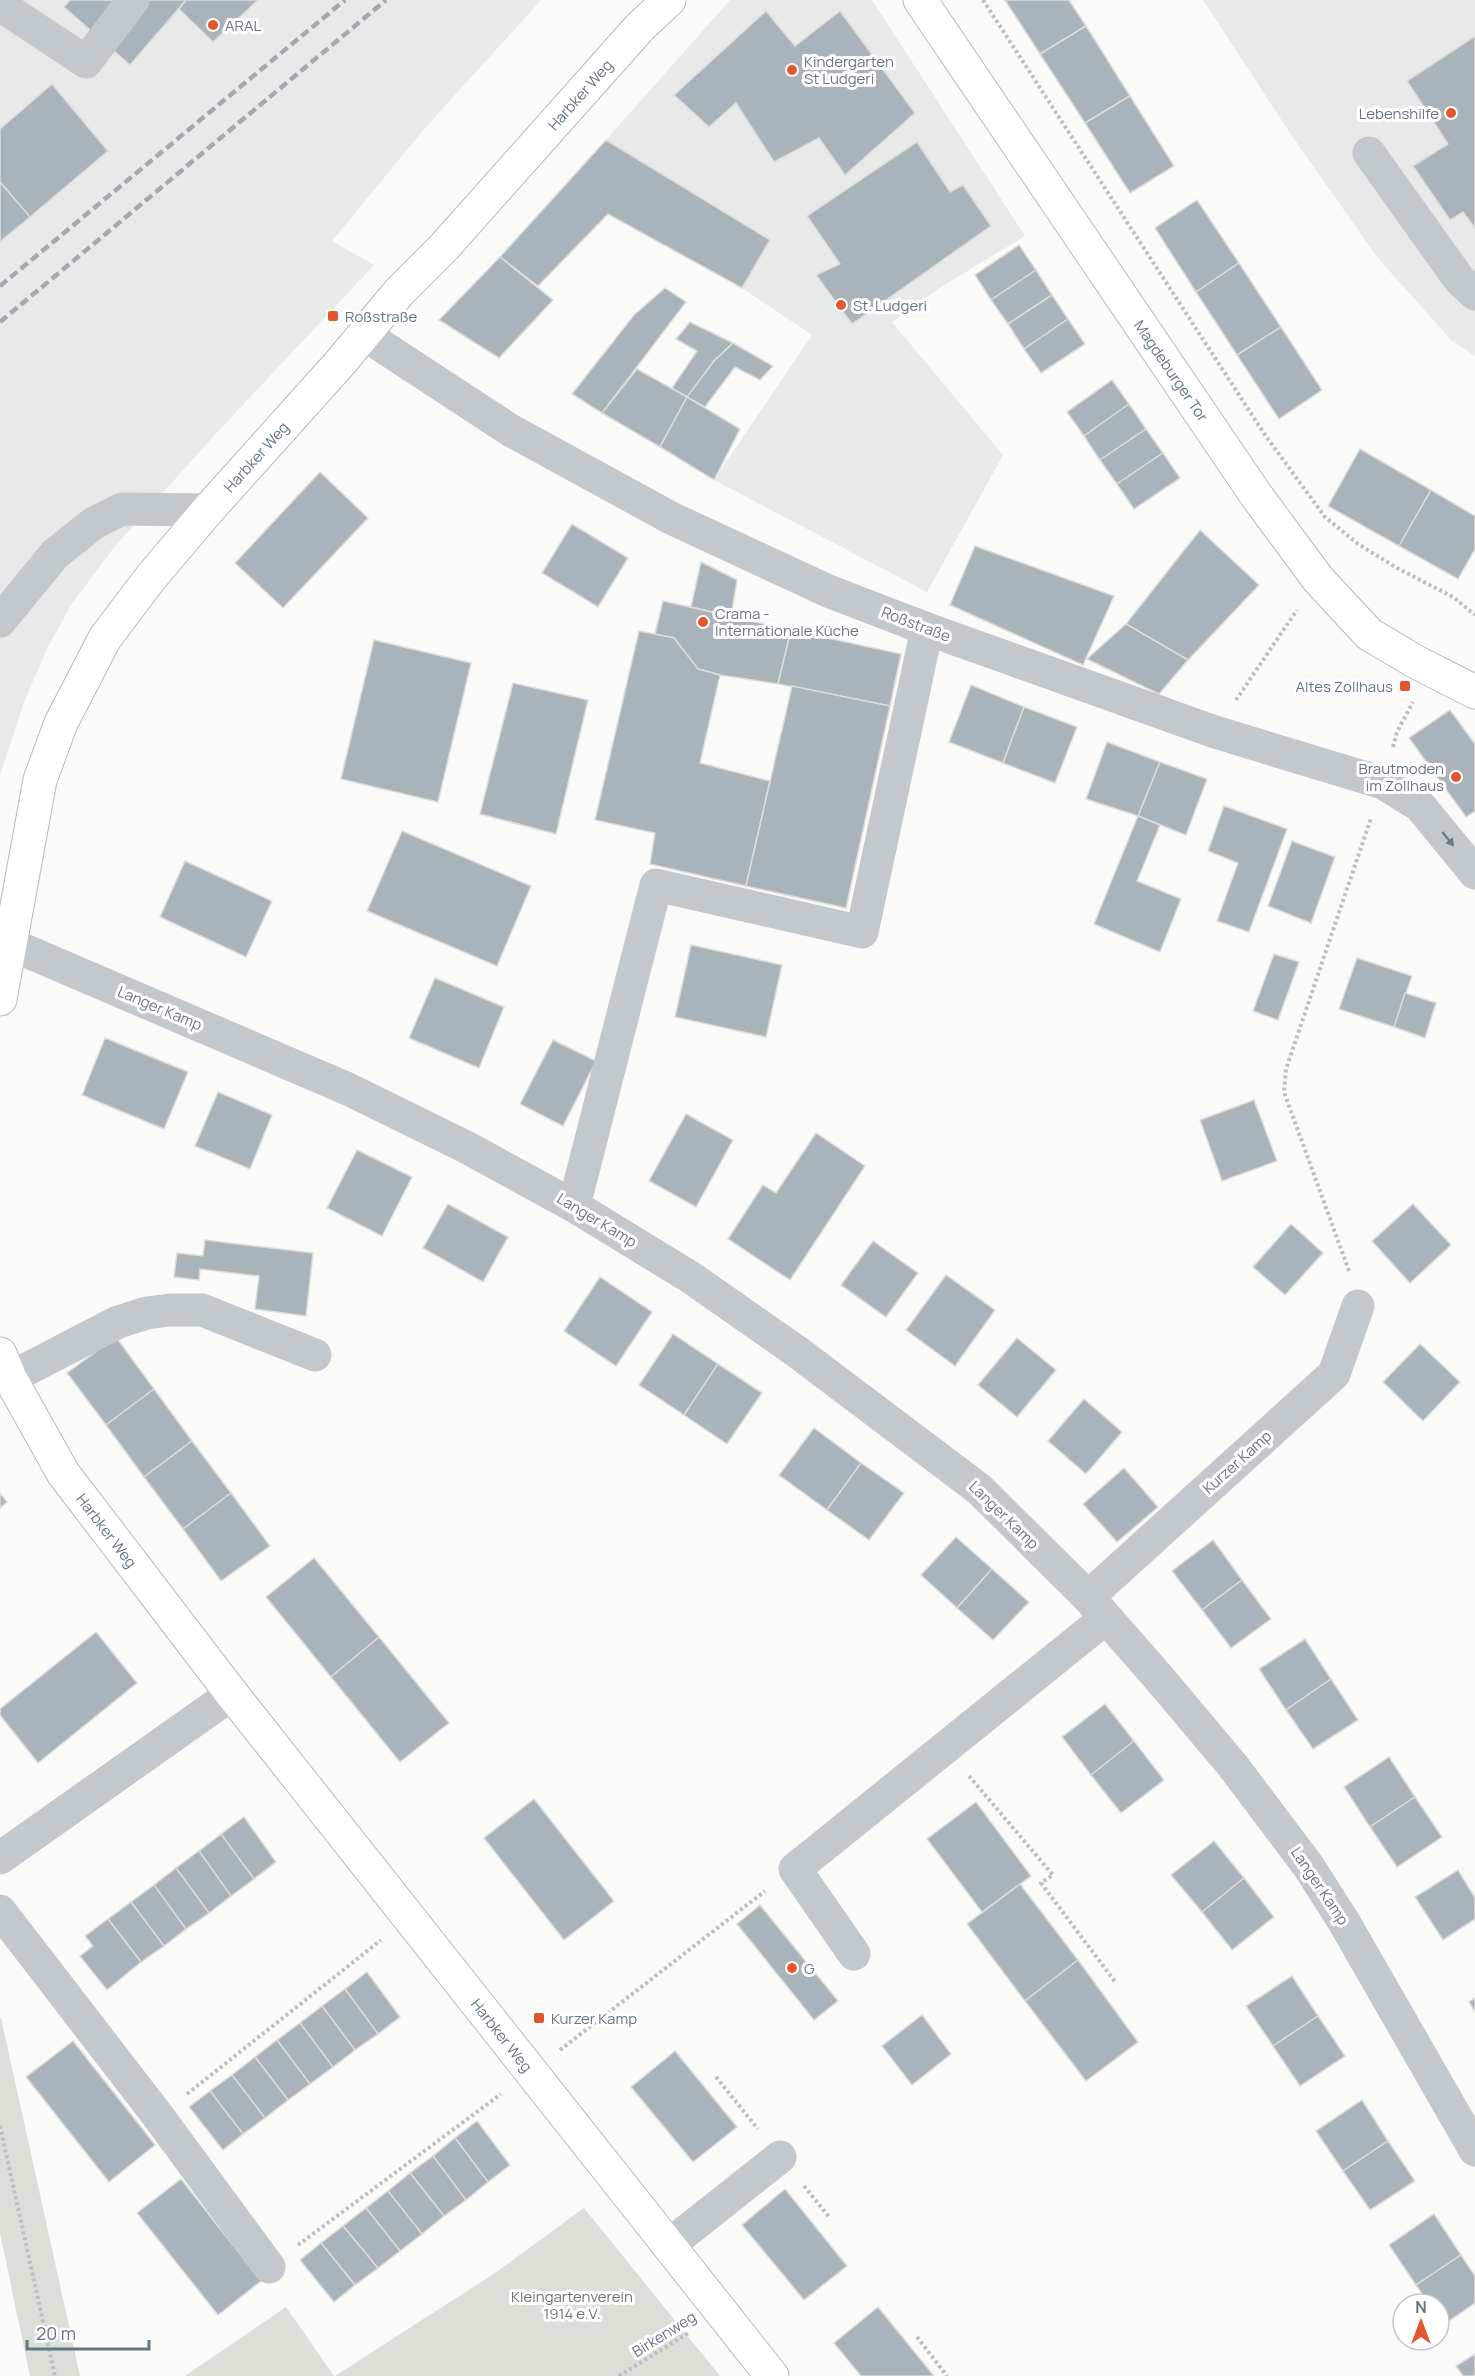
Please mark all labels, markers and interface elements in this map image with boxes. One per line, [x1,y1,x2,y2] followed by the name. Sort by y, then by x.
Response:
[225,15,261,36] place label: ARAL
[206,18,220,32] marker: ARAL
[804,51,894,89] place label: Kindergarten St Ludgeri
[543,55,617,135] street label: Harbker Weg
[785,63,799,77] marker: Kindergarten St Ludgeri
[1359,103,1439,124] place label: Lebenshilfe
[1444,106,1458,120] marker: Lebenshilfe
[853,295,927,316] place label: St. Ludgeri
[834,298,848,312] marker: St. Ludgeri
[345,306,418,327] place label: Roßstraße
[326,309,340,323] marker: Roßstraße
[1130,316,1214,426] street label: Magdeburger Tor
[219,417,293,497] street label: Harbker Weg
[878,601,954,647] street label: Roßstraße
[715,603,859,641] place label: Crama - Internationale Küche
[696,615,710,629] marker: Crama - Internationale Küche
[1296,676,1393,697] place label: Altes Zollhaus
[1398,679,1412,693] marker: Altes Zollhaus
[1359,758,1444,796] place label: Brautmoden im Zollhaus
[1449,770,1463,784] marker: Brautmoden im Zollhaus
[1441,832,1453,847] one-way arrow
[115,981,206,1035] street label: Langer Kamp
[553,1188,641,1252] street label: Langer Kamp
[1198,1425,1276,1499] street label: Kurzer Kamp
[964,1476,1044,1554] street label: Langer Kamp
[72,1489,142,1572] street label: Harbker Weg
[1286,1843,1354,1929] street label: Langer Kamp
[804,1958,815,1979] place label: G
[785,1961,799,1975] marker: G
[466,1994,538,2076] street label: Harbker Weg
[551,2008,637,2029] place label: Kurzer Kamp
[532,2011,546,2025] marker: Kurzer Kamp
[511,2286,633,2324] park label: Kleingartenverein 1914 e.V.
[1391,2292,1451,2352] north arrow
[1415,2296,1427,2318] text: N
[628,2306,700,2362] street label: Birkenweg
[27,2313,148,2351] scale bar
[36,2321,76,2345] text: 20 m

